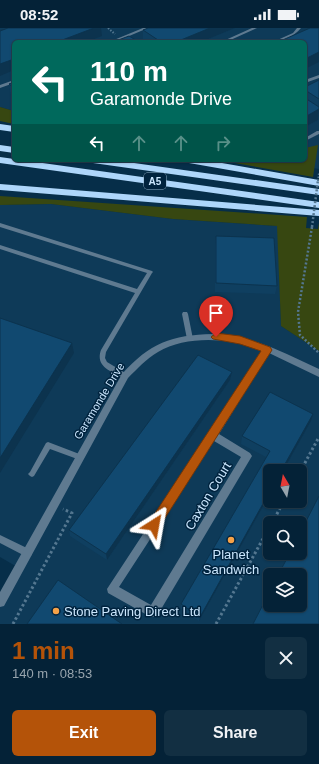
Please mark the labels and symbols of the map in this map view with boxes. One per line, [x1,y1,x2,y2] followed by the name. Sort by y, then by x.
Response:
[144,173,166,189] road number: A5
[199,296,233,337] pin
[71,361,127,441] street label: Garamonde Drive
[182,459,234,533] street label: Caxton Court
[263,464,307,508] north arrow
[133,504,175,546] position arrow
[226,535,236,545] marker: Planet Sandwich
[203,547,259,577] place label: Planet Sandwich
[64,604,201,619] place label: Stone Paving Direct Ltd
[51,606,61,616] marker: Stone Paving Direct Ltd

